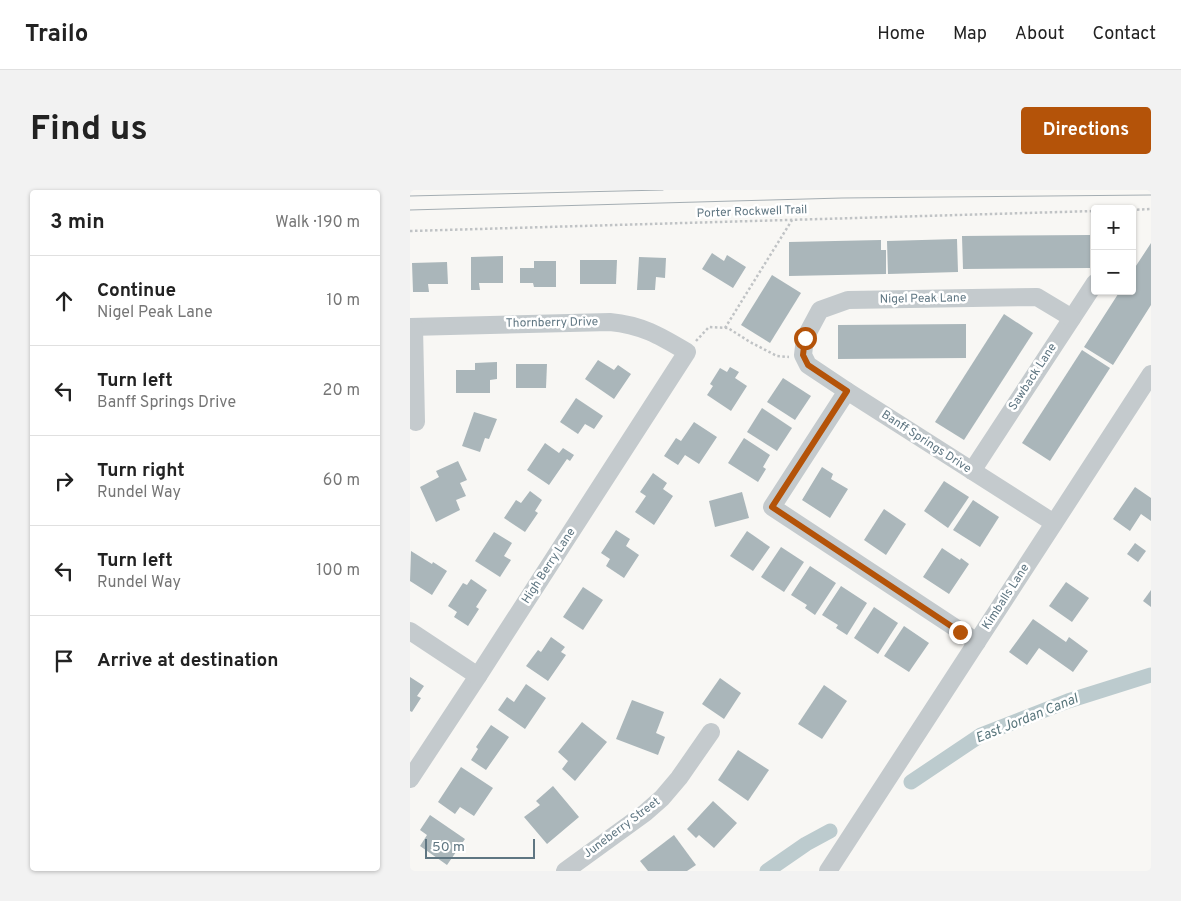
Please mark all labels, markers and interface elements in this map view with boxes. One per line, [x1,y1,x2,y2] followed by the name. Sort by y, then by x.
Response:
[25,20,88,50] text: Trailo
[877,23,925,46] text: Home
[953,23,987,46] text: Map
[1015,23,1064,46] text: About
[1092,23,1156,46] text: Contact
[1021,107,1151,154] button: Directions
[30,108,148,152] text: Find us
[696,202,808,222] street label: Porter Rockwell Trail
[1091,205,1136,295] map controls
[1091,205,1136,250] button: +
[50,209,105,236] text: 3 min
[275,213,360,233] text: Walk · 190 m
[1091,250,1136,295] button: −
[97,279,176,303] text: Continue
[50,287,78,315] icon: ahead
[879,290,967,308] street label: Nigel Peak Lane
[326,291,360,311] text: 10 m
[97,303,213,323] text: Nigel Peak Lane
[506,314,598,332] street label: Thornberry Drive
[794,327,817,350] route start
[1005,340,1061,414] street label: Sawback Lane
[97,369,173,393] text: Turn left
[50,377,78,405] icon: left
[323,381,360,401] text: 20 m
[97,393,236,413] text: Banff Springs Drive
[878,407,974,477] street label: Banff Springs Drive
[97,459,185,483] text: Turn right
[50,467,78,495] icon: right
[323,471,360,491] text: 60 m
[97,483,181,503] text: Rundel Way
[518,525,580,607] street label: High Berry Lane
[97,549,173,573] text: Turn left
[50,557,78,585] icon: left
[316,561,360,581] text: 100 m
[979,561,1033,633] street label: Kimballs Lane
[97,573,181,593] text: Rundel Way
[949,621,972,644] route end
[50,647,78,675] icon: arrive
[97,649,278,673] text: Arrive at destination
[973,690,1082,747] water label: East Jordan Canal
[580,794,664,862] street label: Juneberry Street
[425,836,535,859] scale bar
[432,839,465,856] text: 50 m

